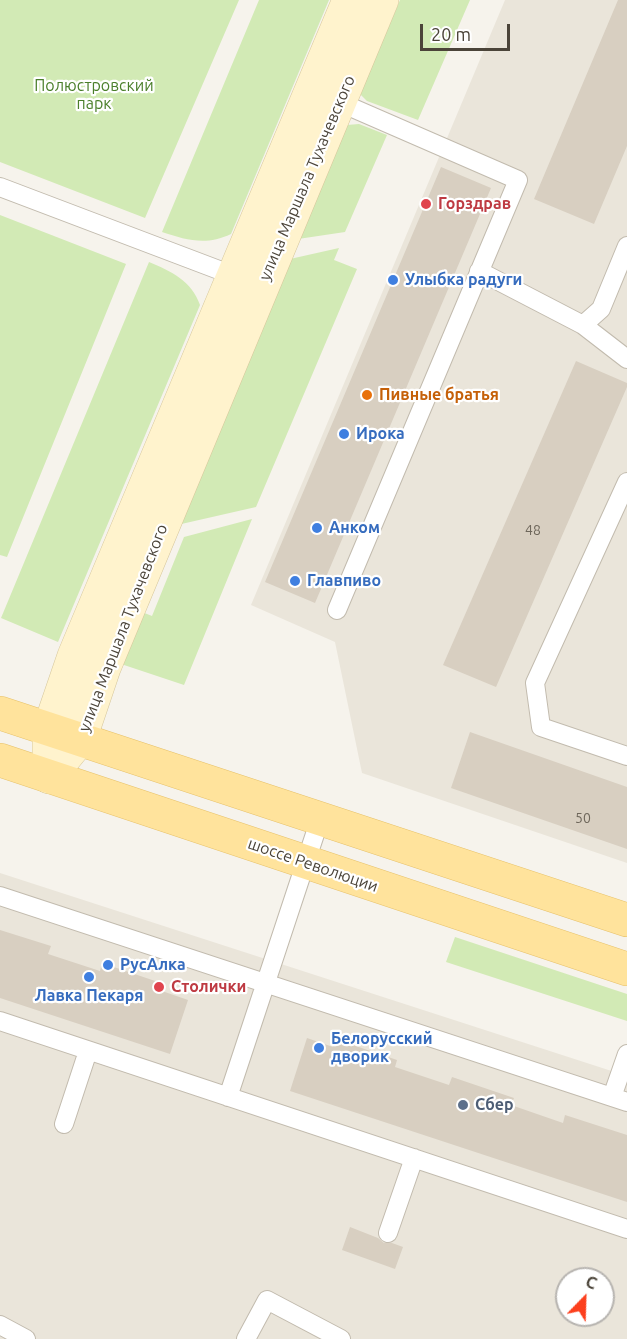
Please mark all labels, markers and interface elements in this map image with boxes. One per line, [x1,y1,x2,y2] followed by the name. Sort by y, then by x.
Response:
[423,12,513,50] scale bar
[431,24,471,44] text: 20 m
[255,73,359,283] street label: улица Маршала Тухачевского
[34,76,154,114] park label: Полюстровский парк
[438,194,511,214] place label: Горздрав
[419,197,433,211] marker: Горздрав
[405,270,522,290] place label: Улыбка радуги
[386,273,400,287] marker: Улыбка радуги
[379,385,499,405] place label: Пивные братья
[360,388,374,402] marker: Пивные братья
[356,424,405,444] place label: Ирока
[337,427,351,441] marker: Ирока
[329,518,380,538] place label: Анком
[74,521,172,735] street label: улица Маршала Тухачевского
[310,521,324,535] marker: Анком
[525,522,541,538] house number: 48
[307,571,381,591] place label: Главпиво
[288,574,302,588] marker: Главпиво
[575,810,591,826] house number: 50
[245,834,381,896] street label: шоссе Революции
[120,955,186,975] place label: РусАлка
[101,958,115,972] marker: РусАлка
[82,970,96,984] marker: Лавка Пекаря
[171,977,246,997] place label: Столички
[152,980,166,994] marker: Столички
[35,986,143,1006] place label: Лавка Пекаря
[331,1029,432,1067] place label: Белорусский дворик
[312,1041,326,1055] marker: Белорусский дворик
[475,1095,514,1115] place label: Сбер
[456,1098,470,1112] marker: Сбер
[555,1267,615,1327] north arrow
[583,1272,599,1293] text: С

